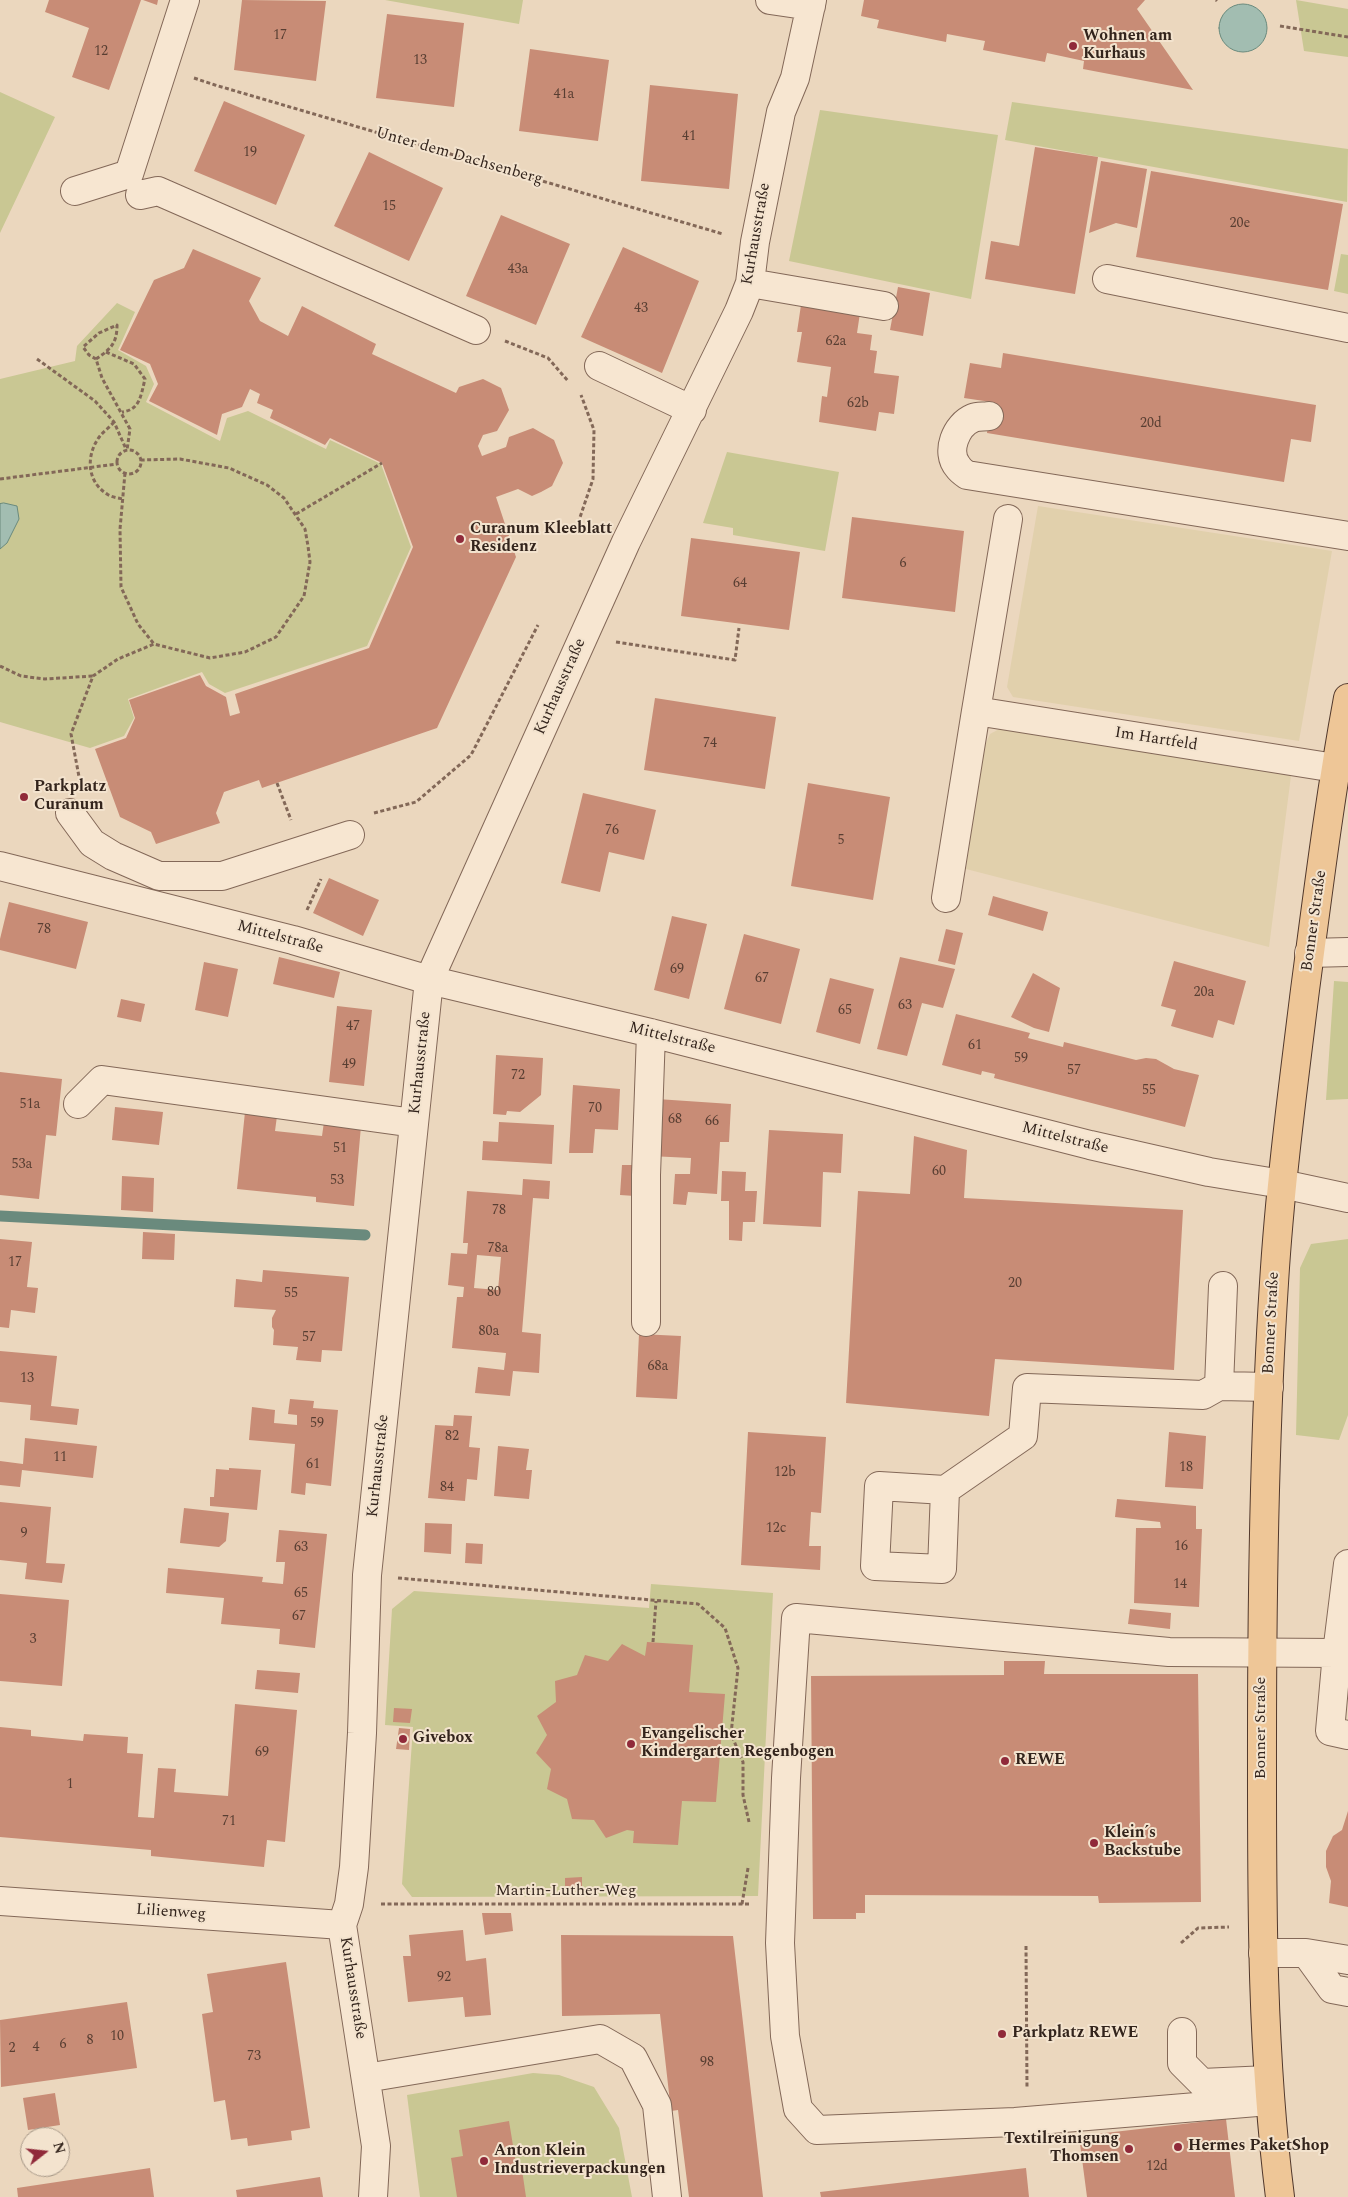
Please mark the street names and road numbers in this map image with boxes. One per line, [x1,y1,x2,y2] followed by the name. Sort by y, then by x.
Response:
[373,124,545,190] street label: Unter dem Dachsenberg
[739,181,775,287] street label: Kurhausstraße
[531,636,591,738] street label: Kurhausstraße
[1113,724,1199,756] street label: Im Hartfeld
[1298,869,1332,973] street label: Bonner Straße
[235,917,325,959] street label: Mittelstraße
[406,1011,436,1115] street label: Kurhausstraße
[627,1019,717,1059] street label: Mittelstraße
[1020,1119,1110,1159] street label: Mittelstraße
[1260,1271,1284,1375] street label: Bonner Straße
[364,1414,394,1518] street label: Kurhausstraße
[1252,1677,1272,1779] street label: Bonner Straße
[495,1882,637,1902] street label: Martin-Luther-Weg
[135,1901,207,1925] street label: Lilienweg
[334,1935,370,2041] street label: Kurhausstraße

